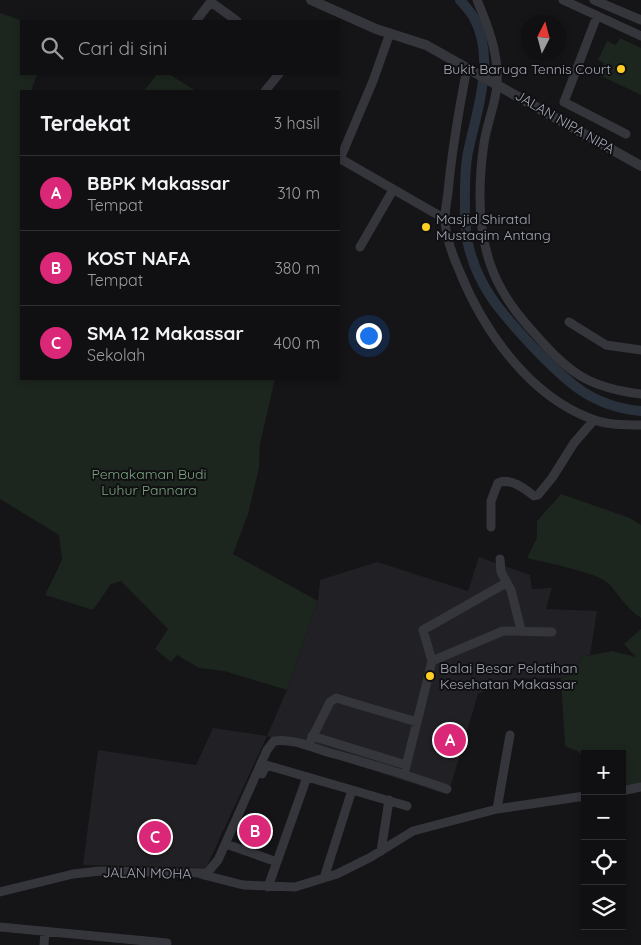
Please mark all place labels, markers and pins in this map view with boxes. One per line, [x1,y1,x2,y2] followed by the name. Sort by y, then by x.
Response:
[443,60,611,78] place label: Bukit Baruga Tennis Court
[615,63,627,75] marker: Bukit Baruga Tennis Court
[436,210,551,244] place label: Masjid Shiratal Mustaqim Antang
[420,221,432,233] marker: Masjid Shiratal Mustaqim Antang
[440,659,578,693] place label: Balai Besar Pelatihan Kesehatan Makassar
[424,670,436,682] marker: Balai Besar Pelatihan Kesehatan Makassar
[434,721,466,759] pin: A
[239,812,271,850] pin: B
[139,818,171,856] pin: C

